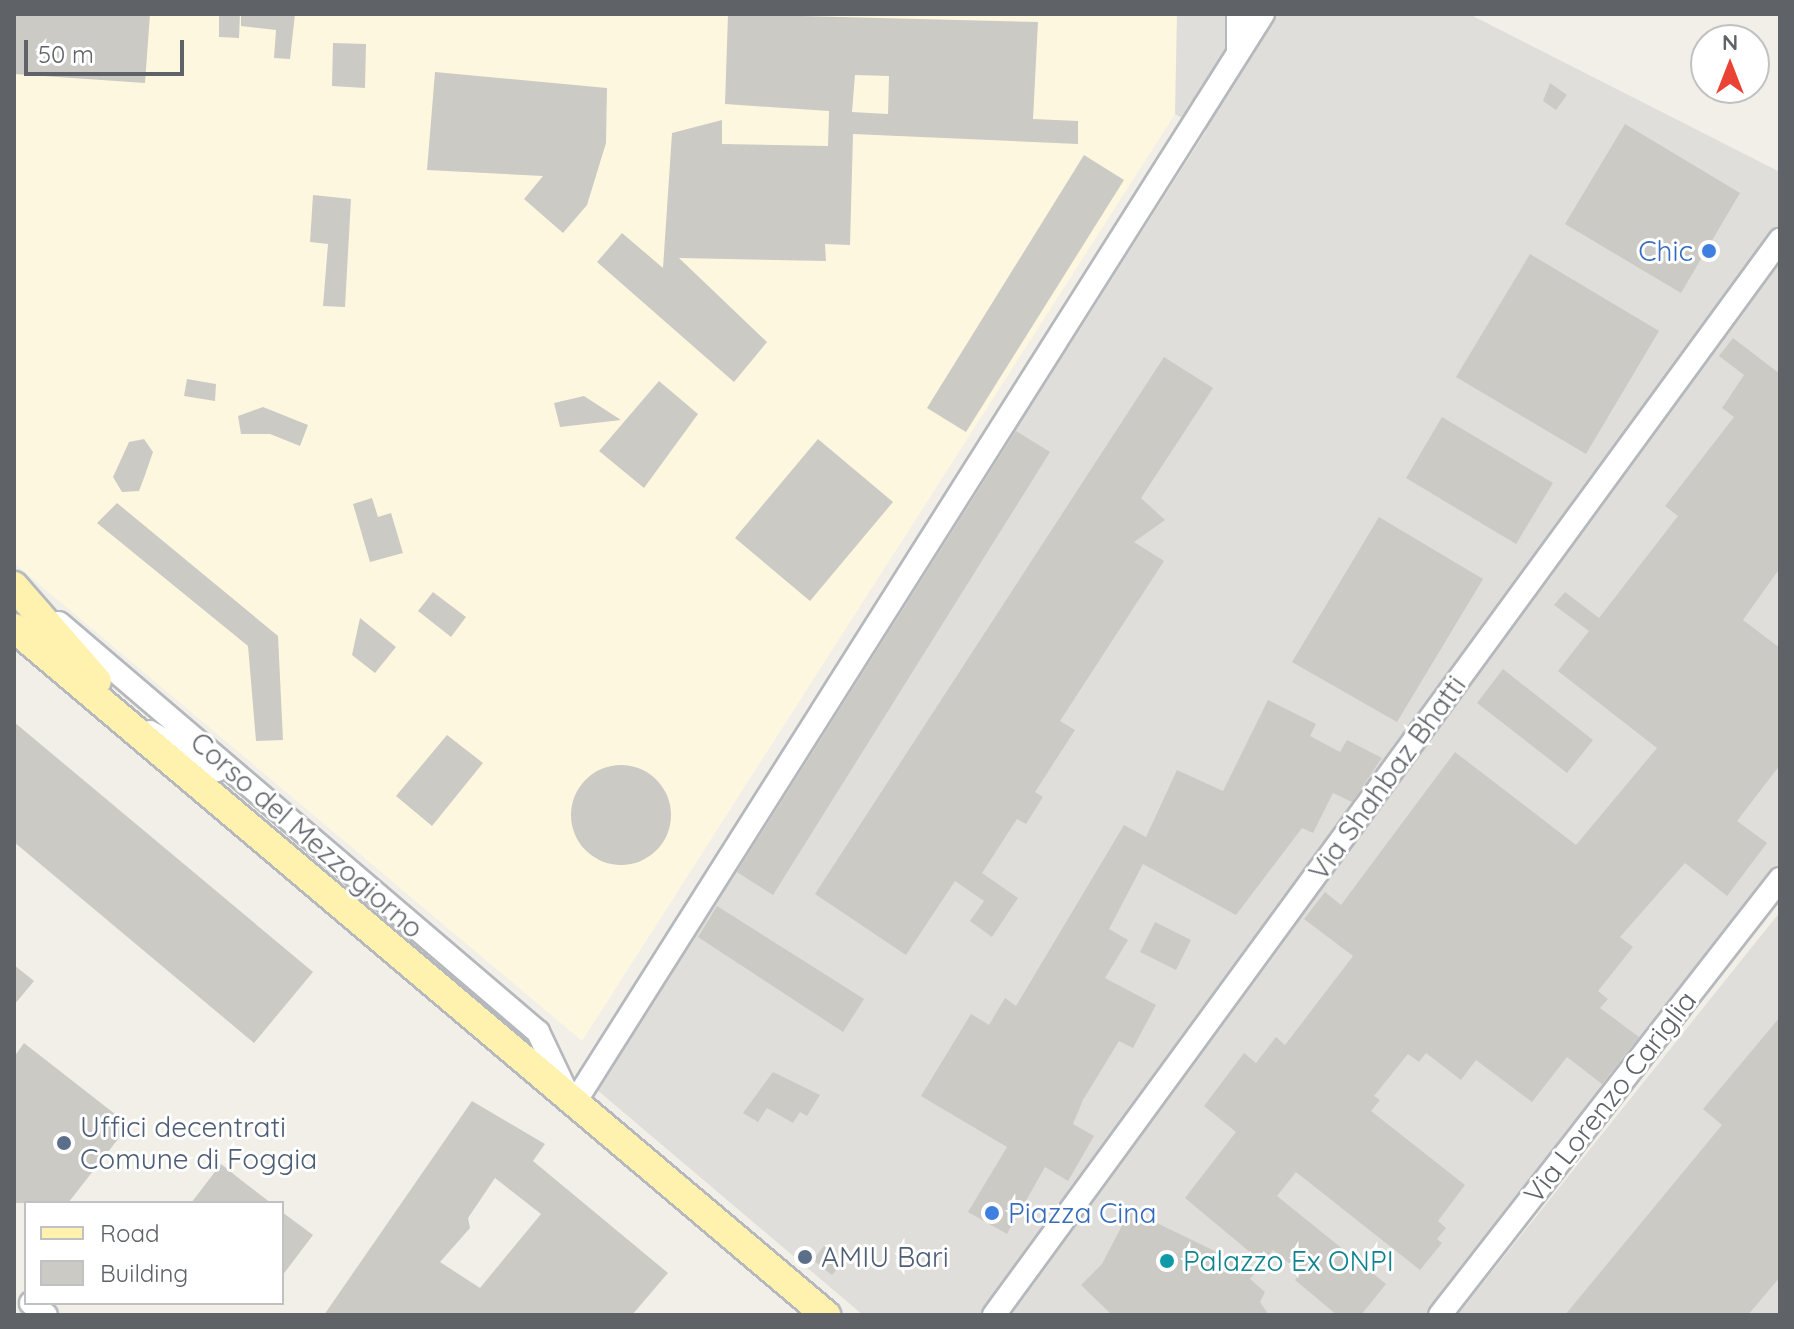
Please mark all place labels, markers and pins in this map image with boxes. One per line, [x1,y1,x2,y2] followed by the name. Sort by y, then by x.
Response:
[1638,234,1693,268] place label: Chic
[1700,242,1718,260] marker: Chic
[80,1110,317,1176] place label: Uffici decentrati Comune di Foggia
[55,1134,73,1152] marker: Uffici decentrati Comune di Foggia
[1008,1196,1157,1230] place label: Piazza Cina
[983,1204,1001,1222] marker: Piazza Cina
[821,1240,949,1274] place label: AMIU Bari
[1183,1244,1394,1278] place label: Palazzo Ex ONPI
[796,1248,814,1266] marker: AMIU Bari
[1158,1252,1176,1270] marker: Palazzo Ex ONPI

